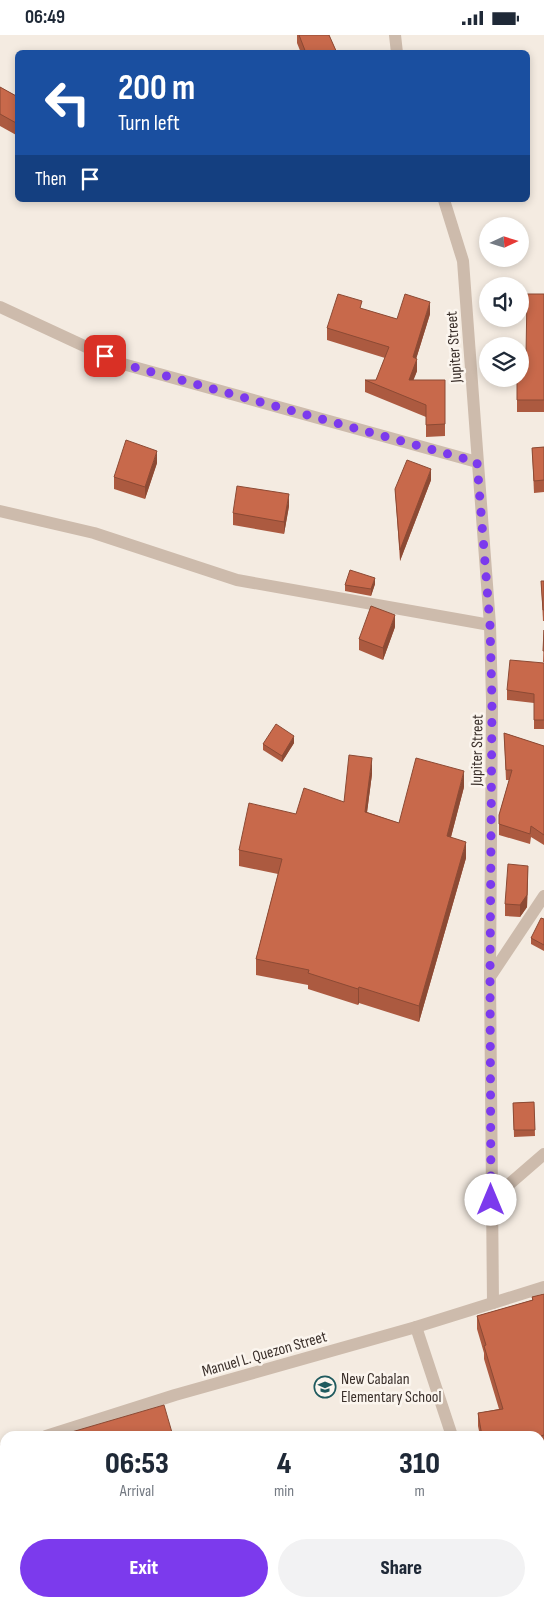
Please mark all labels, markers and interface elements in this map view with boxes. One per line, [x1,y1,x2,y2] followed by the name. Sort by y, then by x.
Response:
[25,6,65,29] text: 06:49
[118,67,195,110] text: 200 m
[35,70,100,135] icon: left
[118,110,180,137] text: Turn left
[76,165,104,193] icon: arrive
[35,168,66,191] text: Then
[479,217,529,267] north arrow
[479,217,529,387] map controls
[479,277,529,327] button: sound
[443,310,467,384] street label: Jupiter Street
[84,335,126,377] pin
[479,337,529,387] button: layers
[91,342,119,370] icon: arrive
[467,714,488,787] street label: Jupiter Street
[464,1173,516,1225] position arrow
[200,1328,329,1381] street label: Manuel L. Quezon Street
[341,1370,441,1407] place label: New Cabalan Elementary School
[313,1375,337,1399] school or university icon: New Cabalan Elementary School
[105,1446,169,1482] text: 06:53
[277,1446,291,1482] text: 4
[399,1446,440,1482] text: 310
[120,1482,154,1501] text: Arrival
[274,1482,294,1501] text: min
[414,1482,425,1501] text: m
[20,1539,268,1597] button: Exit
[278,1539,525,1597] button: Share

